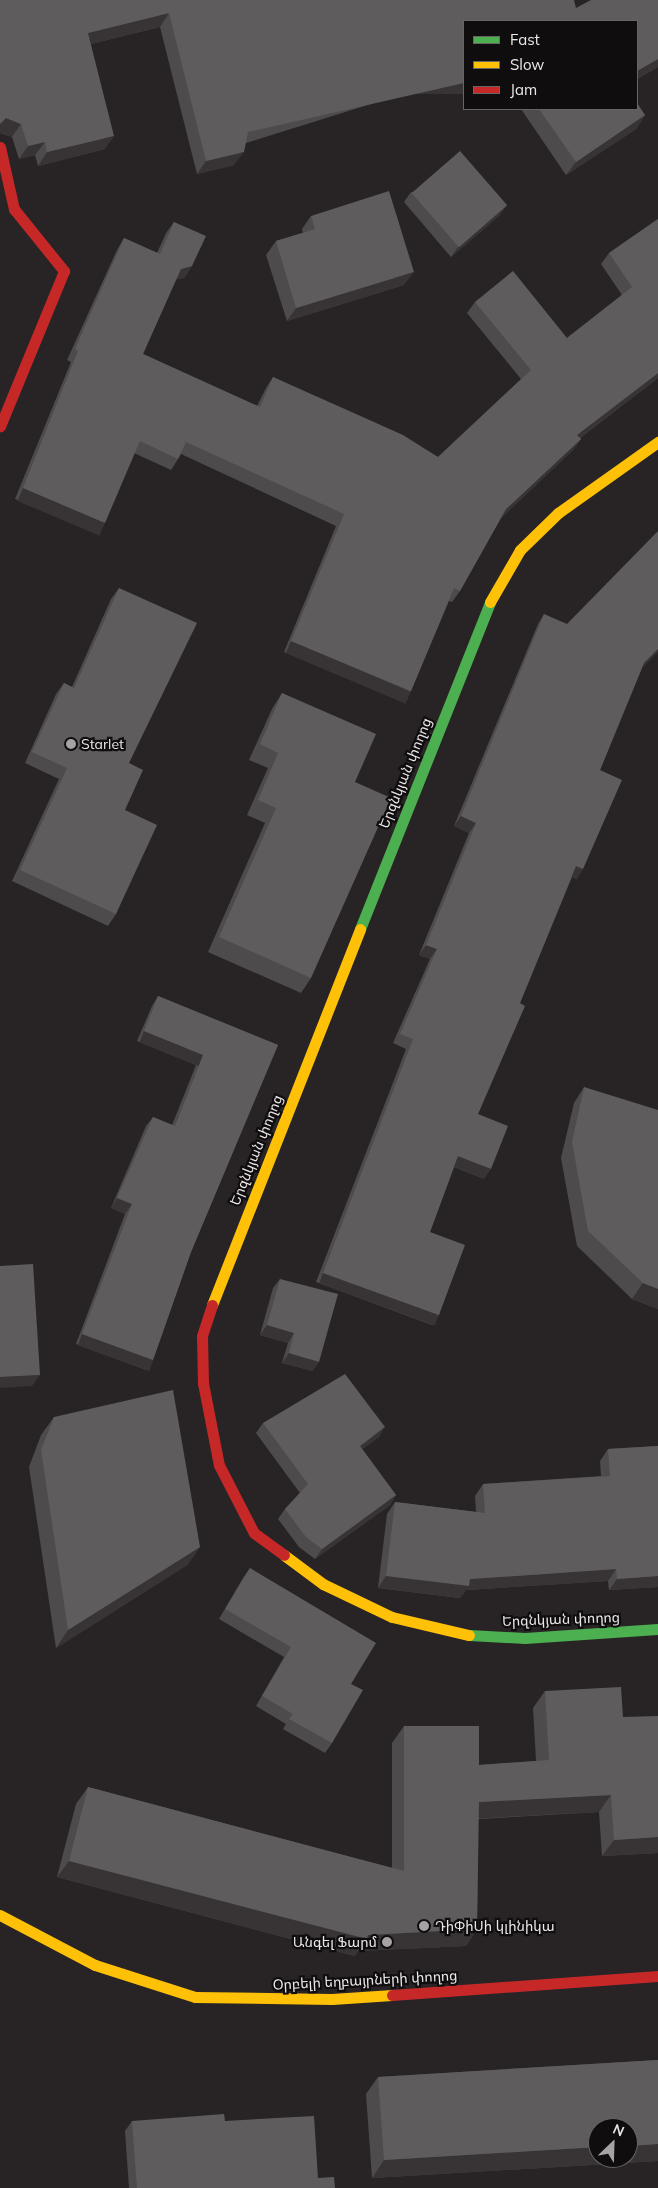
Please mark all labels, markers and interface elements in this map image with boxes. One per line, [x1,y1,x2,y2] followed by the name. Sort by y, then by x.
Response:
[463,20,638,110] legend
[510,30,540,49] text: Fast
[510,55,544,74] text: Slow
[510,80,537,99] text: Jam
[375,715,435,831] street label: Երզնկյան փողոց
[81,736,124,752] place label: Starlet
[65,738,77,750] marker: Starlet
[226,1092,286,1208] street label: Երզնկյան փողոց
[502,1609,620,1629] street label: Երզնկյան փողոց
[435,1918,555,1934] place label: ԴիՓիՍի կլինիկա
[417,1919,431,1933] marker: ԴիՓիՍի կլինիկա
[293,1934,377,1950] place label: Անգել Ֆարմ
[381,1936,393,1948] marker: Անգել Ֆարմ
[272,1967,458,1993] street label: Օրբելի եղբայրների փողոց
[588,2118,638,2168] north arrow
[610,2120,627,2141] text: N

